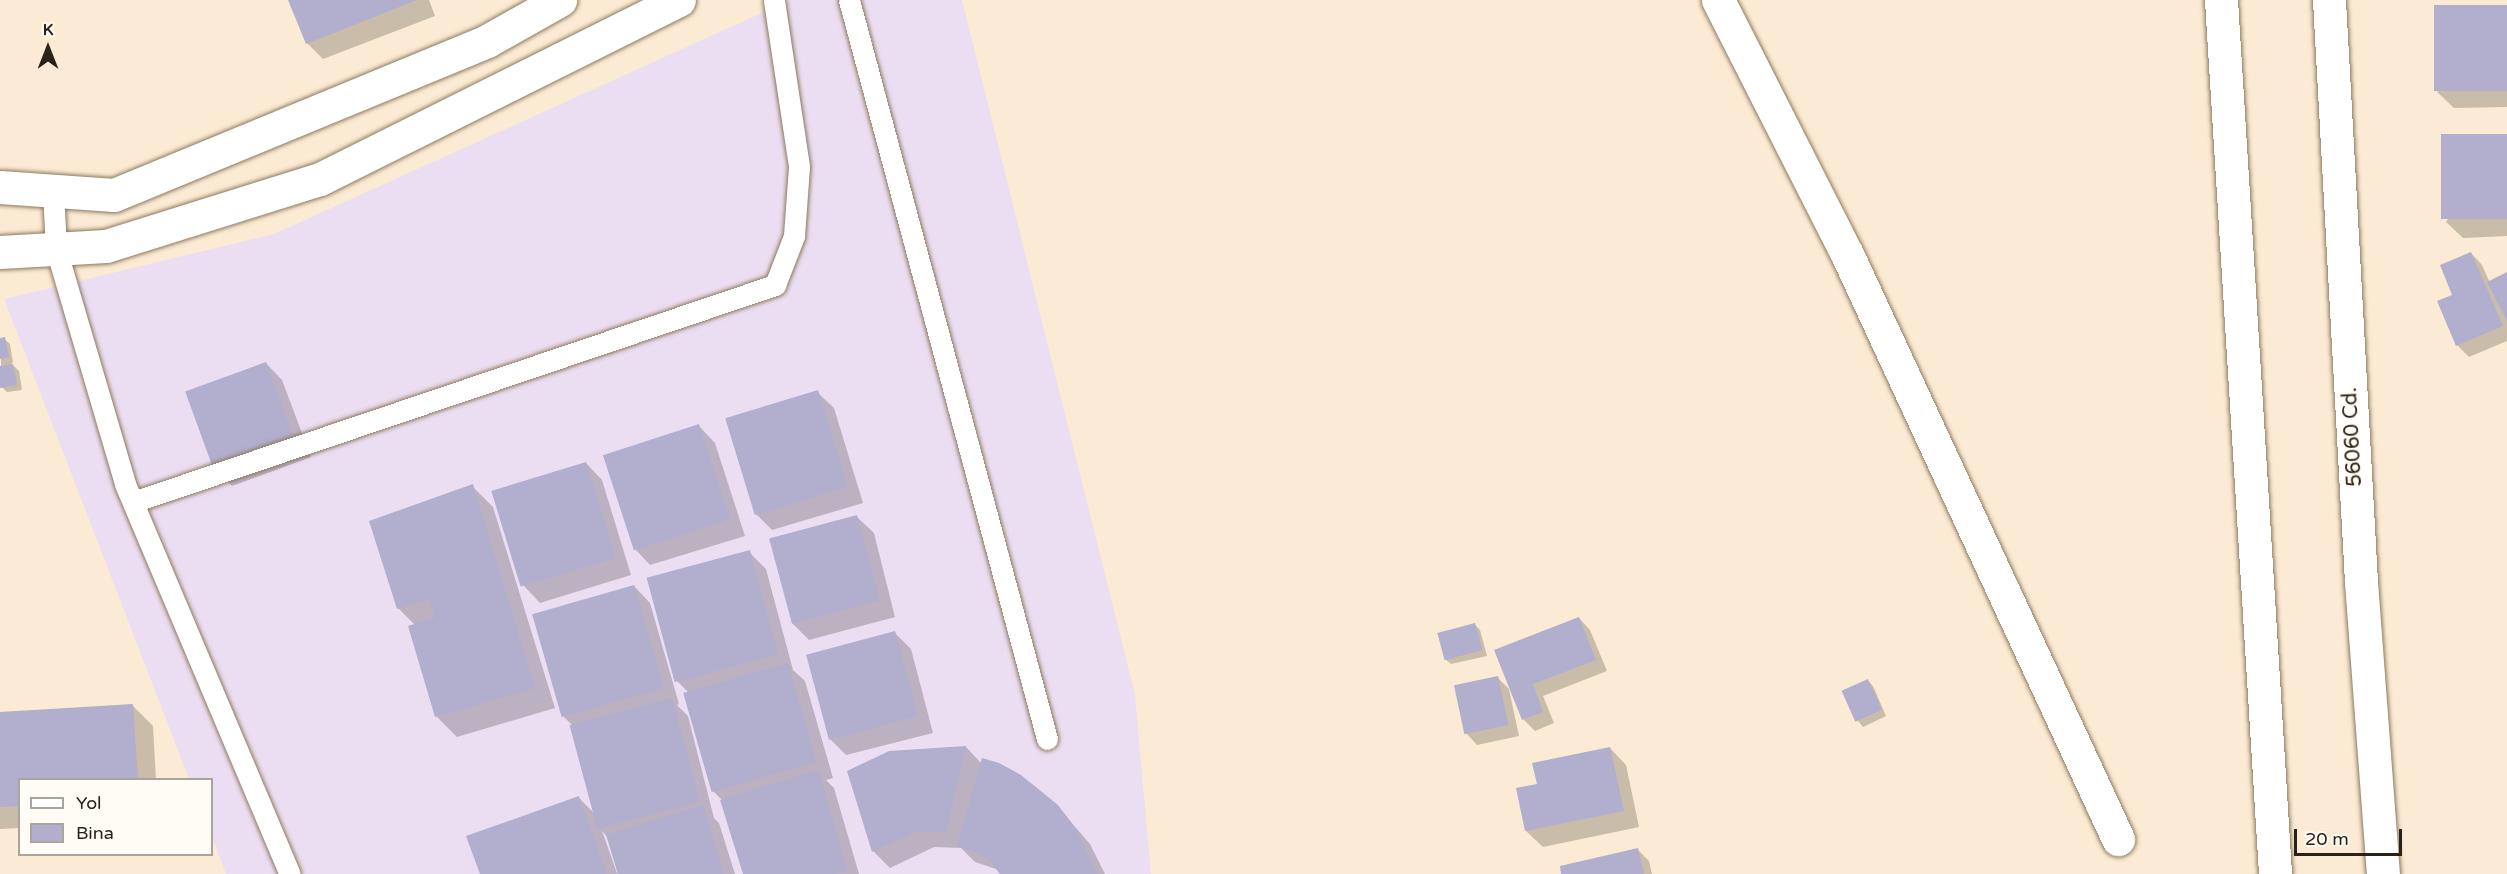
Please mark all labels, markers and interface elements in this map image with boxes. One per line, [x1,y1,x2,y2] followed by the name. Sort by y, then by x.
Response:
[18,18,78,78] north arrow
[43,20,53,40] text: K
[2338,387,2368,487] street label: 56060 Cd.
[18,778,213,856] legend
[76,792,102,814] text: Yol
[2297,817,2405,855] scale bar
[76,822,114,844] text: Bina
[2305,828,2349,850] text: 20 m

